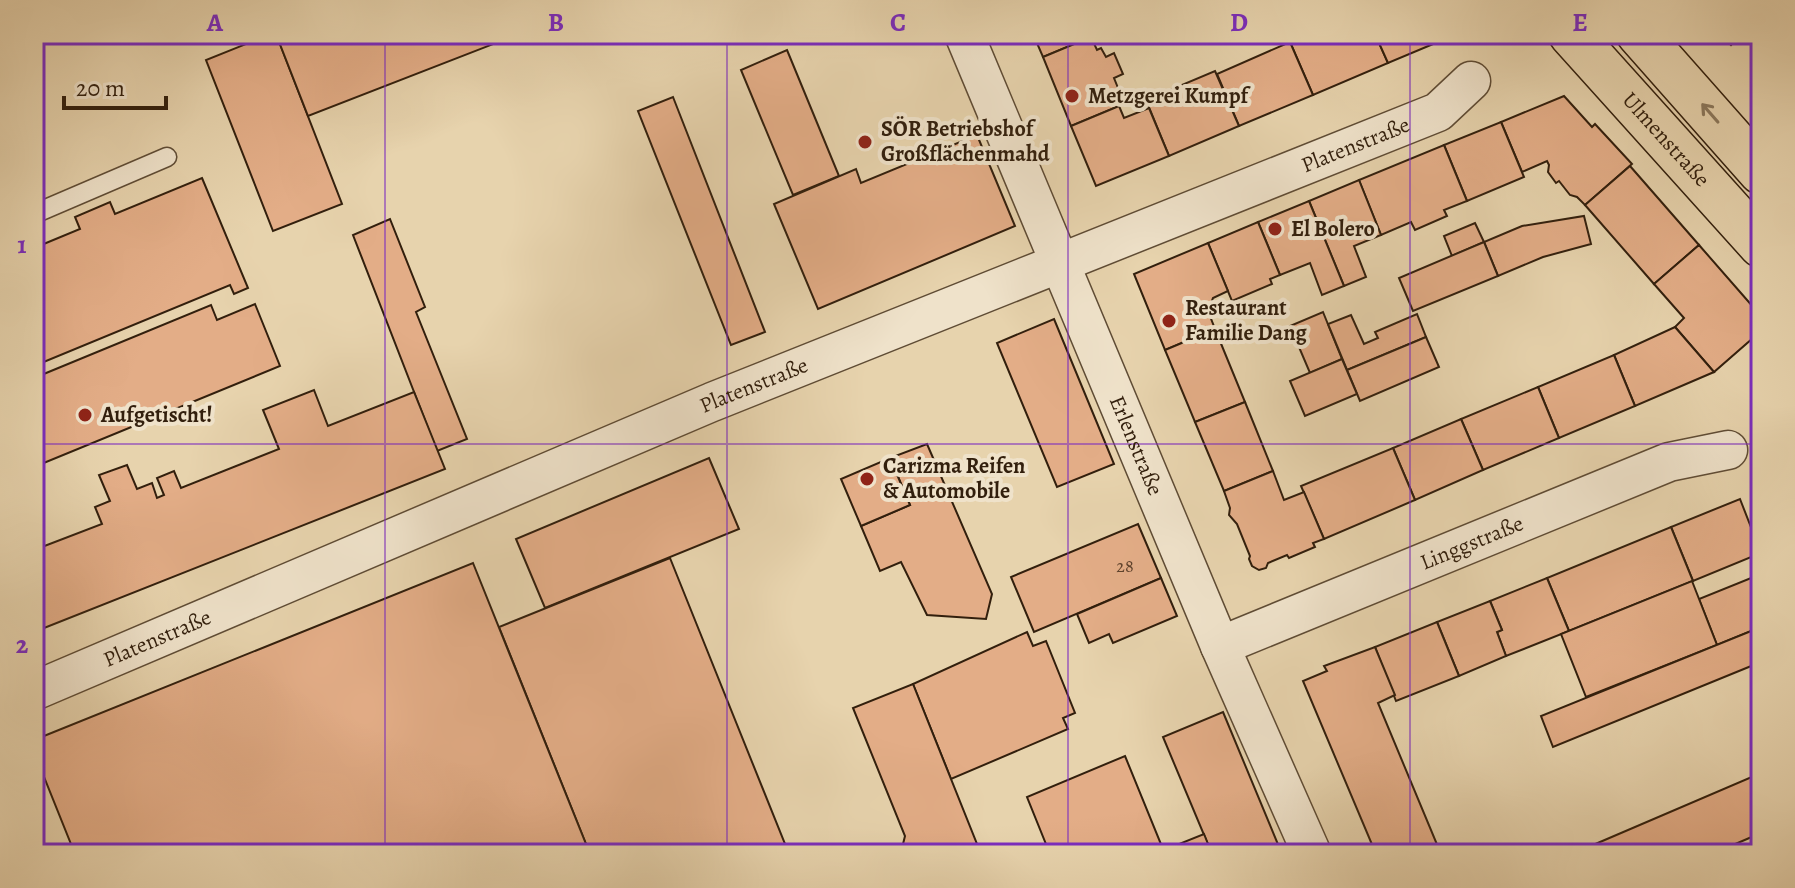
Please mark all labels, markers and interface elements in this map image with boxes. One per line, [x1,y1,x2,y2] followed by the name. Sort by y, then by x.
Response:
[206,5,224,40] text: A
[548,5,564,40] text: B
[890,5,906,40] text: C
[1230,5,1248,40] text: D
[1572,5,1588,40] text: E
[64,60,166,110] scale bar
[76,72,125,104] text: 20 m
[1088,81,1251,111] place label: Metzgerei Kumpf
[1615,86,1717,193] street label: Ulmenstraße
[1063,87,1081,105] marker: Metzgerei Kumpf
[1701,103,1719,123] one-way arrow
[1297,110,1414,180] street label: Platenstraße
[881,114,1050,169] place label: SÖR Betriebshof Großflächenmahd
[856,133,874,151] marker: SÖR Betriebshof Großflächenmahd
[1291,214,1375,244] place label: El Bolero
[1266,220,1284,238] marker: El Bolero
[17,227,27,262] text: 1
[1185,293,1308,348] place label: Restaurant Familie Dang
[1160,312,1178,330] marker: Restaurant Familie Dang
[695,350,812,421] street label: Platenstraße
[1102,391,1170,500] street label: Erlenstraße
[100,400,213,430] place label: Aufgetischt!
[76,406,94,424] marker: Aufgetischt!
[883,451,1025,506] place label: Carizma Reifen & Automobile
[858,470,876,488] marker: Carizma Reifen & Automobile
[1416,508,1528,577] street label: Linggstraße
[1116,554,1134,578] house number: 28
[99,602,216,675] street label: Platenstraße
[16,627,29,662] text: 2

